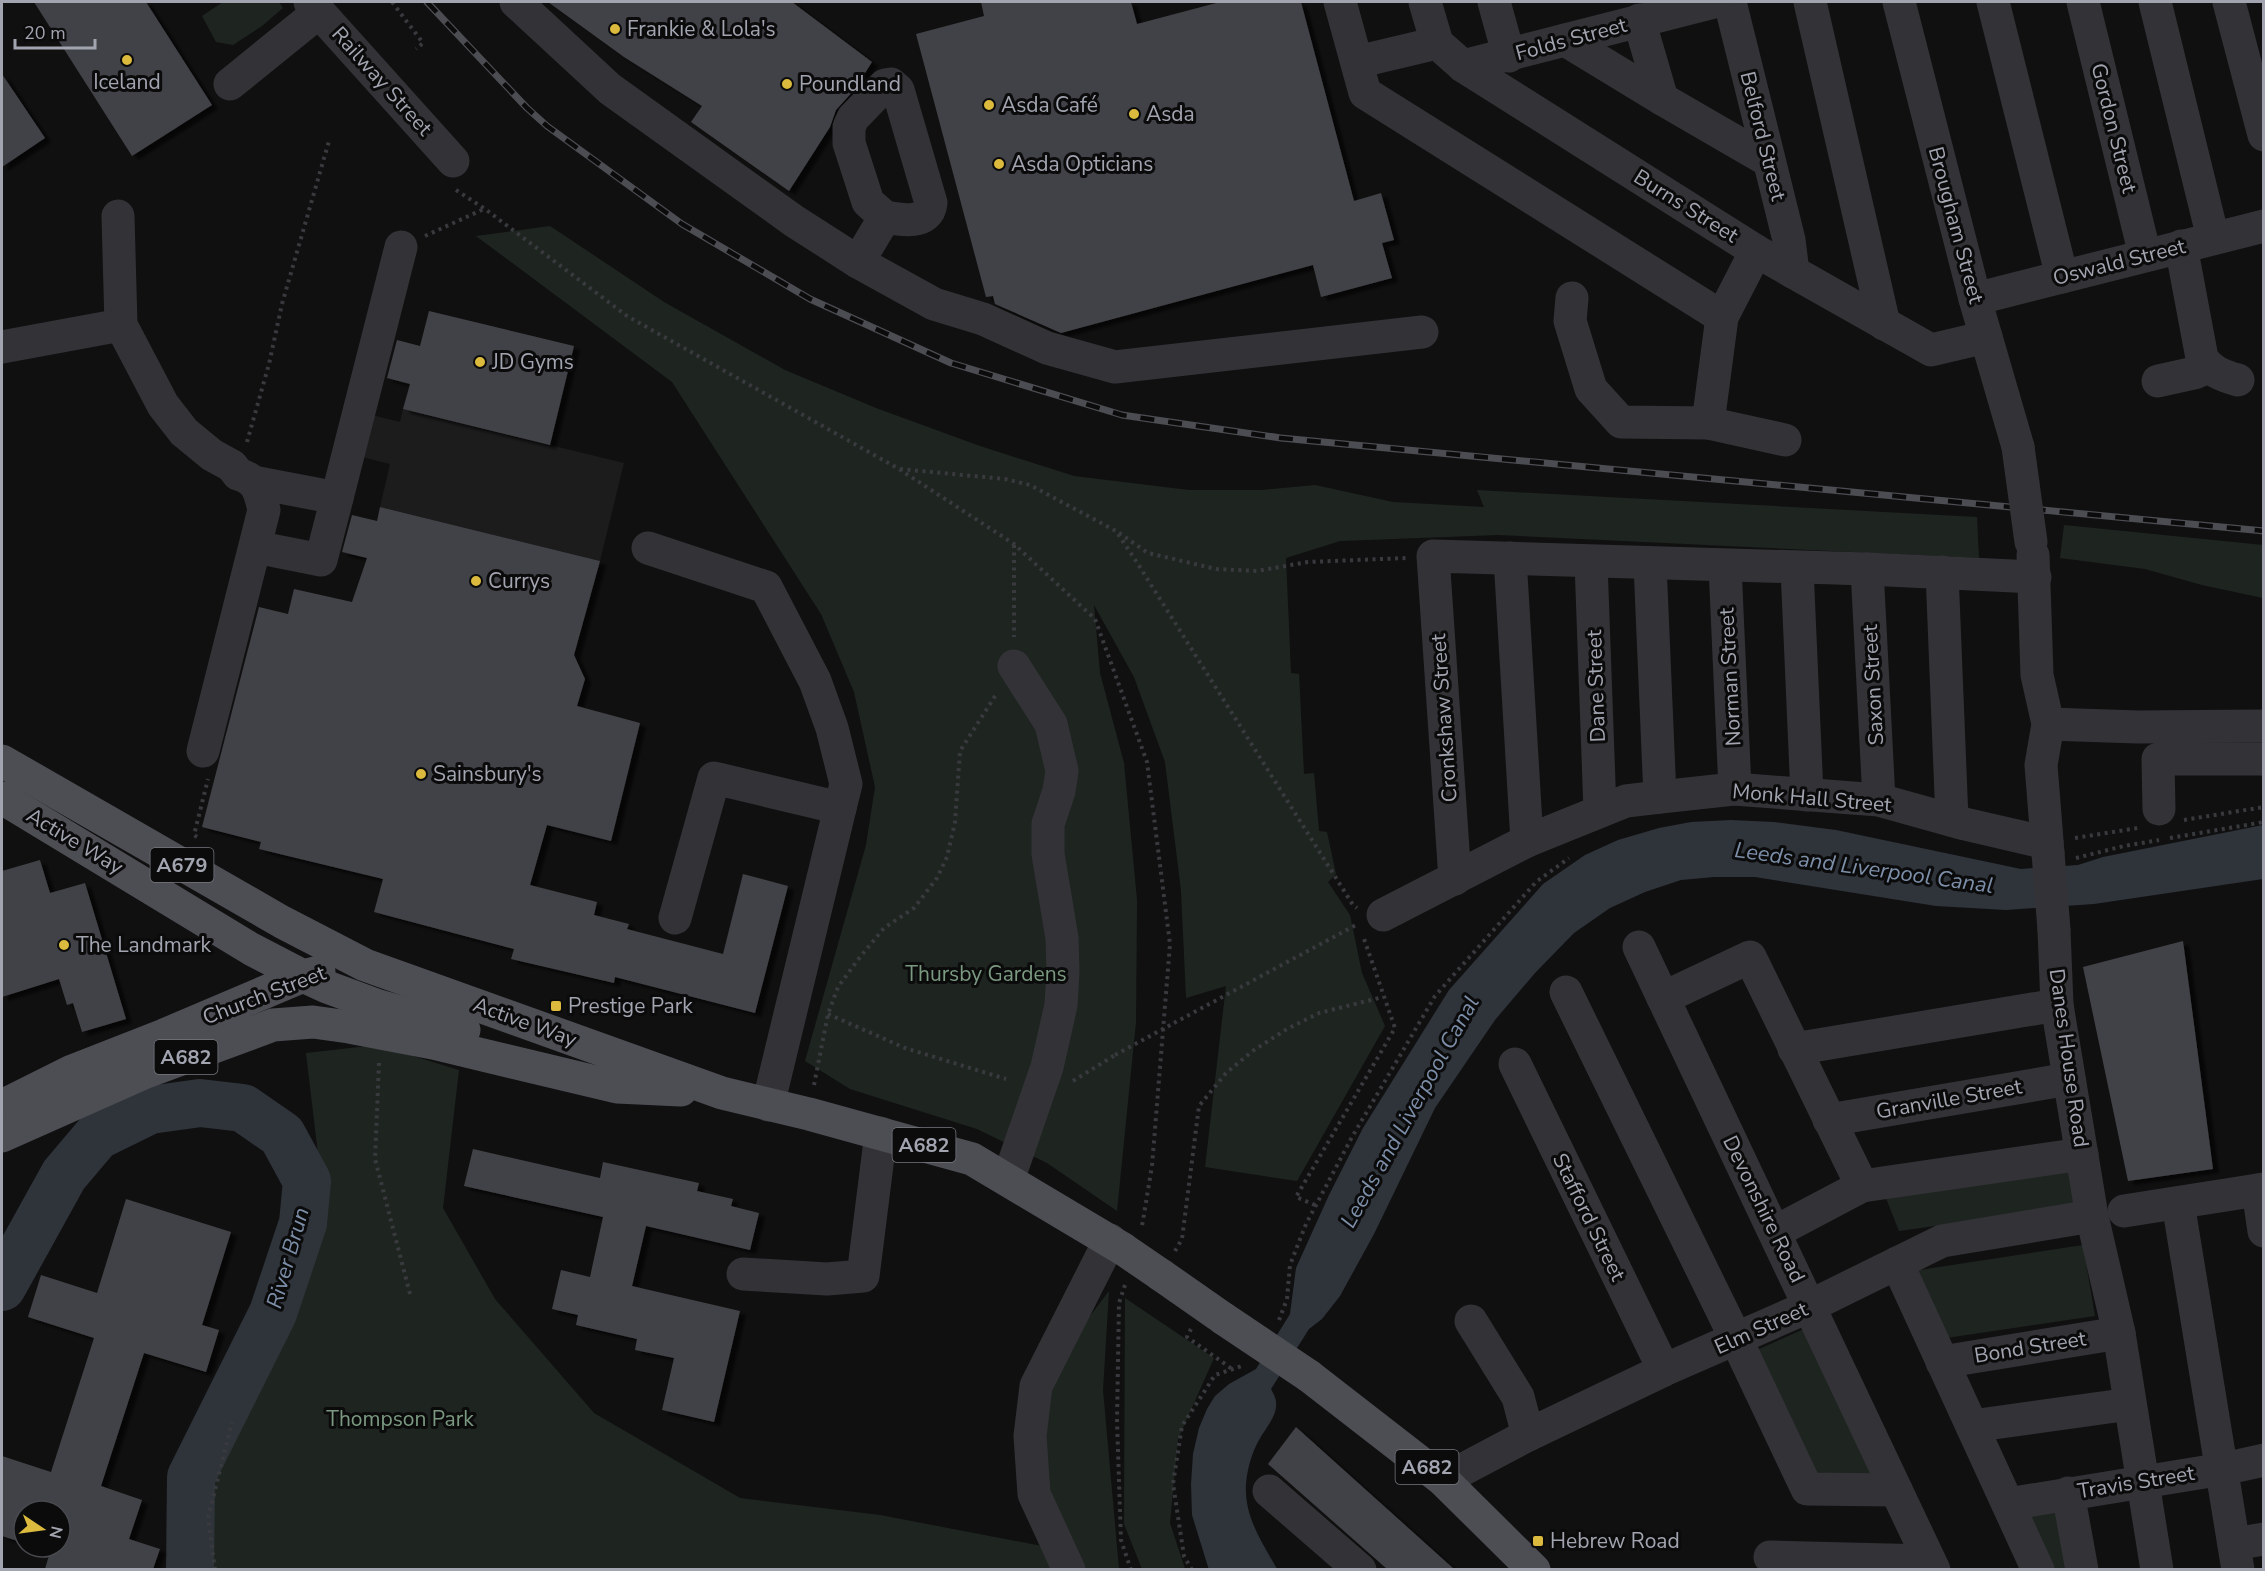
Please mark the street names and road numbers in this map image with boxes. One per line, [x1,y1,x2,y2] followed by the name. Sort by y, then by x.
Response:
[1512,11,1630,67] street label: Folds Street
[325,20,439,142] street label: Railway Street
[2084,60,2144,196] street label: Gordon Street
[1733,69,1793,204] street label: Belford Street
[1922,144,1991,307] street label: Brougham Street
[1628,163,1744,250] street label: Burns Street
[2050,232,2189,292] street label: Oswald Street
[1712,606,1748,747] street label: Norman Street
[1856,623,1890,746] street label: Saxon Street
[1580,629,1612,743] street label: Dane Street
[1424,632,1464,803] street label: Cronkshaw Street
[1731,777,1893,819] street label: Monk Hall Street
[21,801,129,881] street label: Active Way
[150,848,213,882] road number: A679
[198,958,330,1031] street label: Church Street
[2043,967,2095,1149] street label: Danes House Road
[469,990,581,1054] street label: Active Way
[154,1040,218,1074] road number: A682
[1874,1072,2025,1126] street label: Granville Street
[892,1128,956,1162] road number: A682
[1716,1131,1812,1287] street label: Devonshire Road
[1546,1149,1632,1286] street label: Stafford Street
[1710,1295,1813,1361] street label: Elm Street
[1972,1324,2088,1370] street label: Bond Street
[1396,1450,1458,1484] road number: A682
[2076,1459,2197,1505] street label: Travis Street

